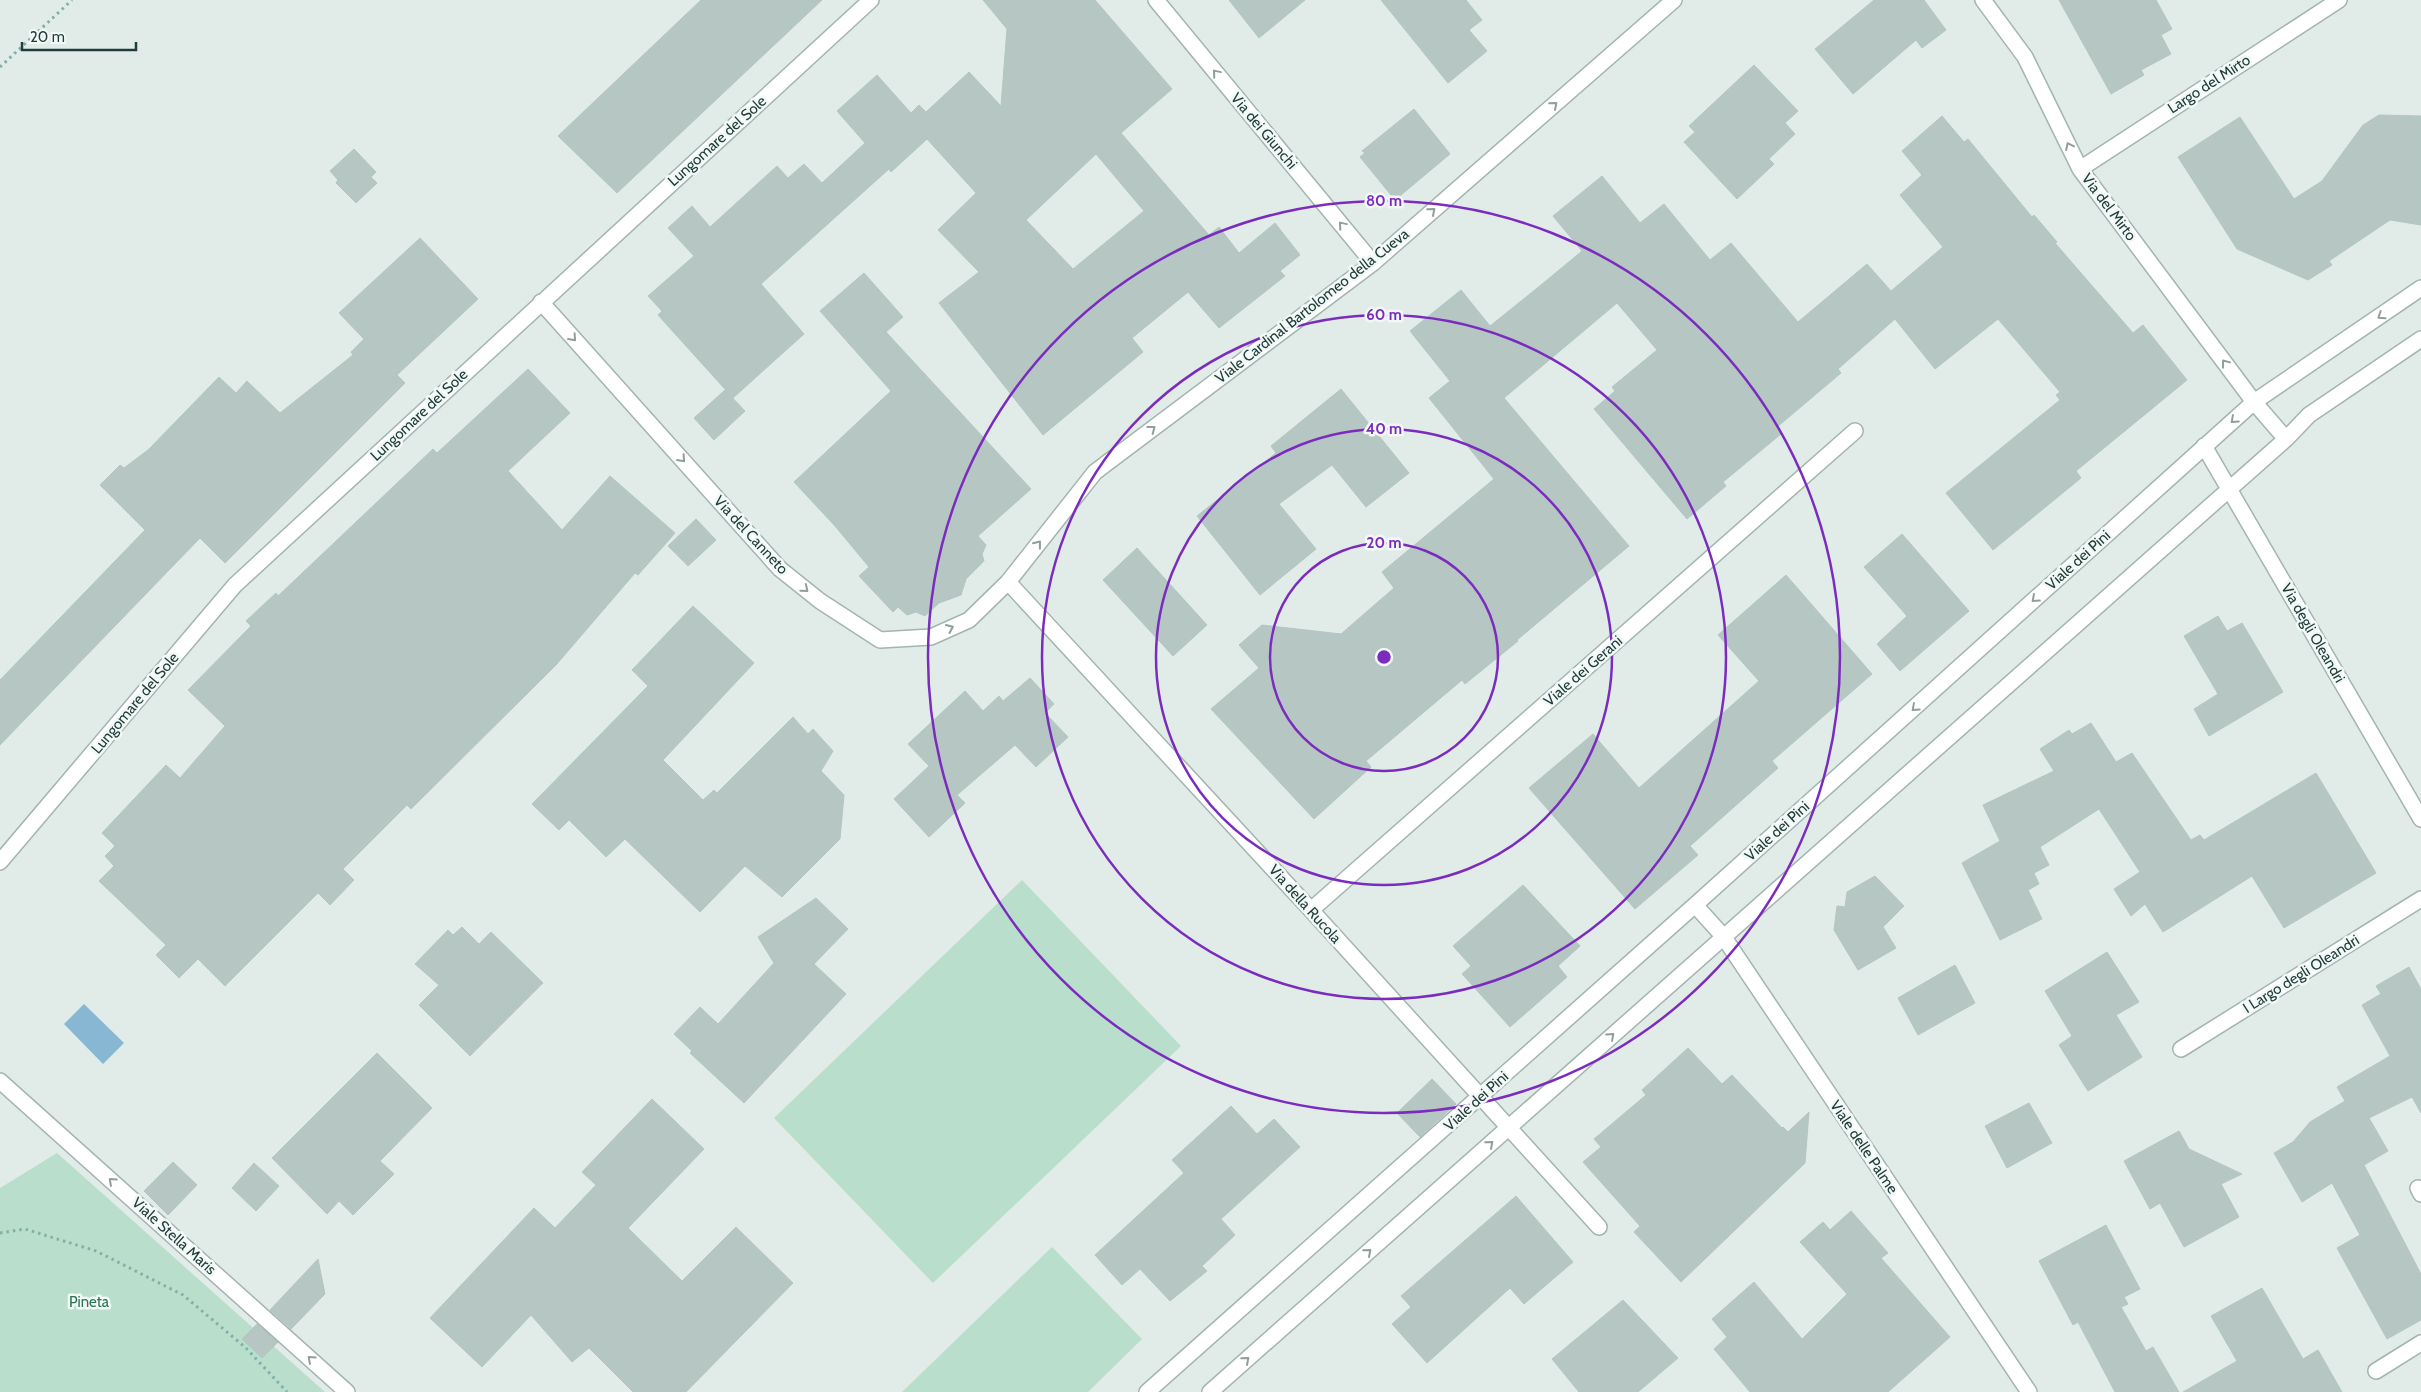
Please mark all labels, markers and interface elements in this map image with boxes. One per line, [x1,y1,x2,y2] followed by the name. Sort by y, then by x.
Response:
[22,20,136,52] scale bar
[30,28,65,46] text: 20 m
[2164,51,2254,117] street label: Largo del Mirto
[1213,70,1221,79] one-way arrow
[1227,89,1301,173] street label: Via dei Giunchi
[664,92,770,190] street label: Lungomare del Sole
[1549,101,1558,110] one-way arrow
[2065,142,2075,151] one-way arrow
[2078,170,2140,244] street label: Via del Mirto
[1366,192,1402,210] text: 80 m
[1426,208,1435,217] one-way arrow
[1339,222,1347,231] one-way arrow
[1212,224,1413,387] street label: Viale Cardinal Bartolomeo della Cueva
[1366,306,1402,324] text: 60 m
[2377,310,2386,319] one-way arrow
[567,333,576,342] one-way arrow
[2222,359,2231,369] one-way arrow
[367,365,472,465] street label: Lungomare del Sole
[2231,414,2240,423] one-way arrow
[1366,420,1402,438] text: 40 m
[1146,427,1155,435] one-way arrow
[676,454,685,463] one-way arrow
[710,492,792,578] street label: Via del Canneto
[2042,526,2114,594] street label: Viale dei Pini
[1367,534,1401,552] text: 20 m
[1033,541,1041,550] one-way arrow
[2277,580,2349,686] street label: Via degli Oleandri
[800,584,809,593] one-way arrow
[2032,593,2041,602] one-way arrow
[945,624,954,635] one-way arrow
[1540,632,1626,710] street label: Viale dei Gerani
[1375,648,1393,666] centre of rings
[87,649,183,757] street label: Lungomare del Sole
[1911,702,1920,711] one-way arrow
[1741,797,1813,865] street label: Viale dei Pini
[1265,861,1346,948] street label: Via della Rucola
[2240,931,2362,1017] street label: I Largo degli Oleandri
[1605,1034,1614,1042] one-way arrow
[1440,1067,1512,1135] street label: Viale dei Pini
[1826,1097,1902,1197] street label: Viale delle Palme
[1484,1141,1493,1150] one-way arrow
[108,1178,117,1187] one-way arrow
[128,1194,220,1278] street label: Viale Stella Maris
[1362,1249,1371,1258] one-way arrow
[69,1293,110,1311] park label: Pineta
[1241,1356,1250,1365] one-way arrow
[308,1357,317,1365] one-way arrow

